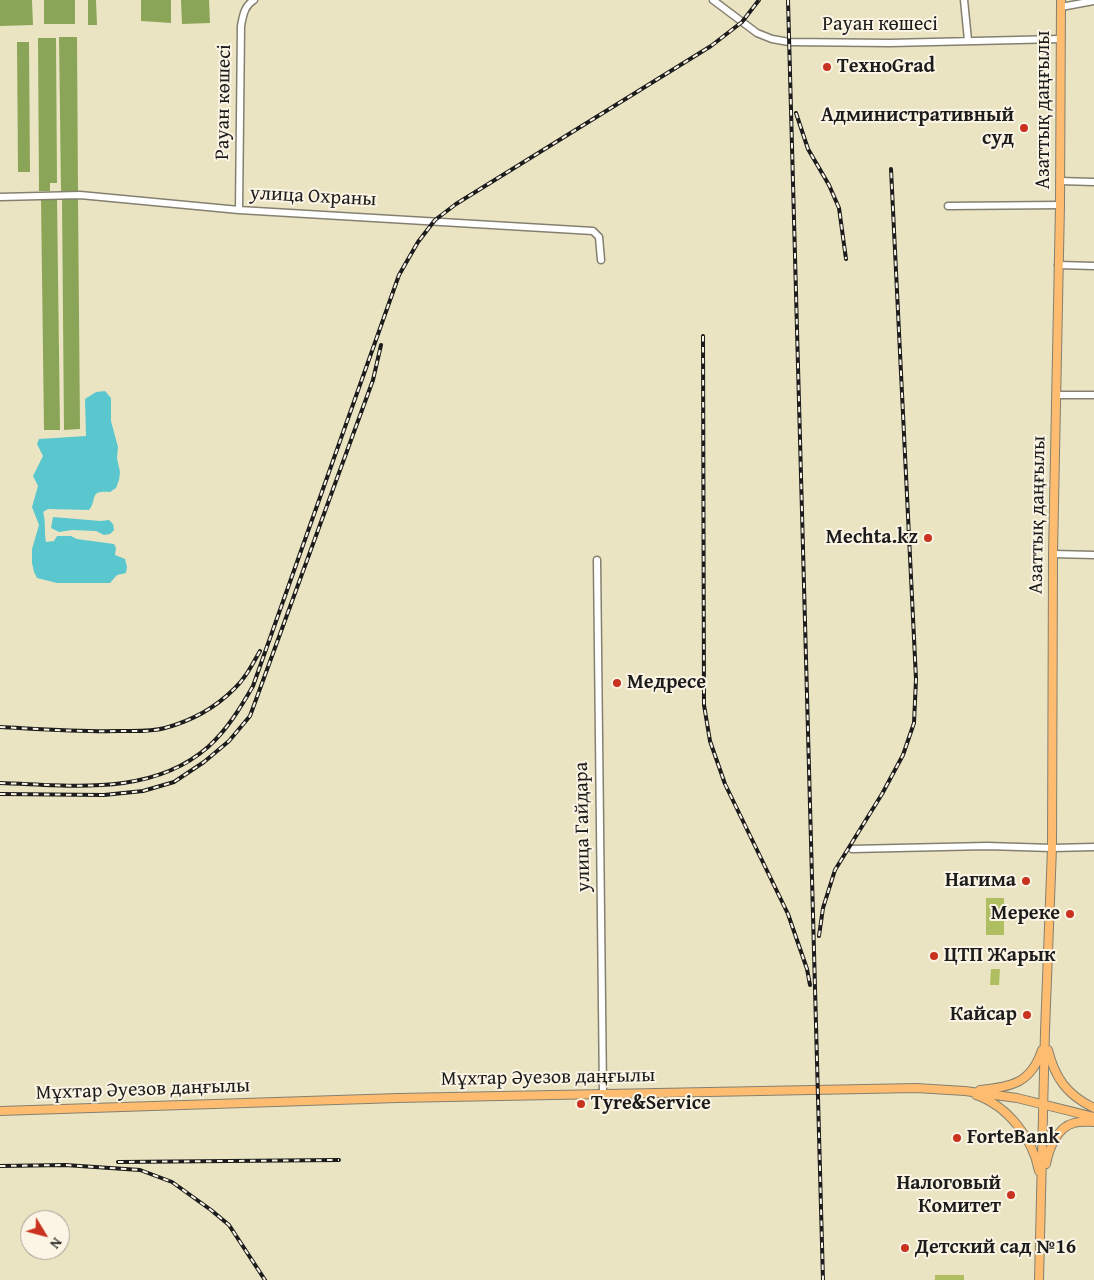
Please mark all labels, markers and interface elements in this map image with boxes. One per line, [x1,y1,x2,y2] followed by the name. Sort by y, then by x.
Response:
[822,13,938,37] street label: Рауан көшесі
[1032,31,1056,189] street label: Азаттық даңғылы
[211,44,237,160] street label: Рауан көшесі
[837,55,935,79] place label: ТехноGrad
[821,61,833,73] marker: ТехноGrad
[821,104,1014,151] place label: Административный суд
[1018,122,1030,134] marker: Административный суд
[249,182,377,212] street label: улица Охраны
[1025,436,1051,594] street label: Азаттық даңғылы
[826,526,918,550] place label: Mechta.kz
[922,532,934,544] marker: Mechta.kz
[627,671,706,695] place label: Медресе
[611,677,623,689] marker: Медресе
[570,762,596,892] street label: улица Гайдара
[945,869,1016,893] place label: Нагима
[1020,875,1032,887] marker: Нагима
[991,902,1060,926] place label: Мереке
[1064,908,1076,920] marker: Мереке
[944,944,1055,968] place label: ЦТП Жарык
[928,950,940,962] marker: ЦТП Жарык
[950,1003,1017,1027] place label: Кайсар
[1021,1009,1033,1021] marker: Кайсар
[441,1064,655,1092] street label: Мұхтар Әуезов даңғылы
[36,1074,250,1106] street label: Мұхтар Әуезов даңғылы
[591,1092,711,1116] place label: Tyre&Service
[575,1098,587,1110] marker: Tyre&Service
[967,1126,1060,1150] place label: ForteBank
[951,1132,963,1144] marker: ForteBank
[896,1172,1001,1219] place label: Налоговый Комитет
[1005,1189,1017,1201] marker: Налоговый Комитет
[20,1210,70,1260] north arrow
[45,1234,67,1253] text: N
[915,1236,1076,1260] place label: Детский сад №16
[899,1242,911,1254] marker: Детский сад №16

